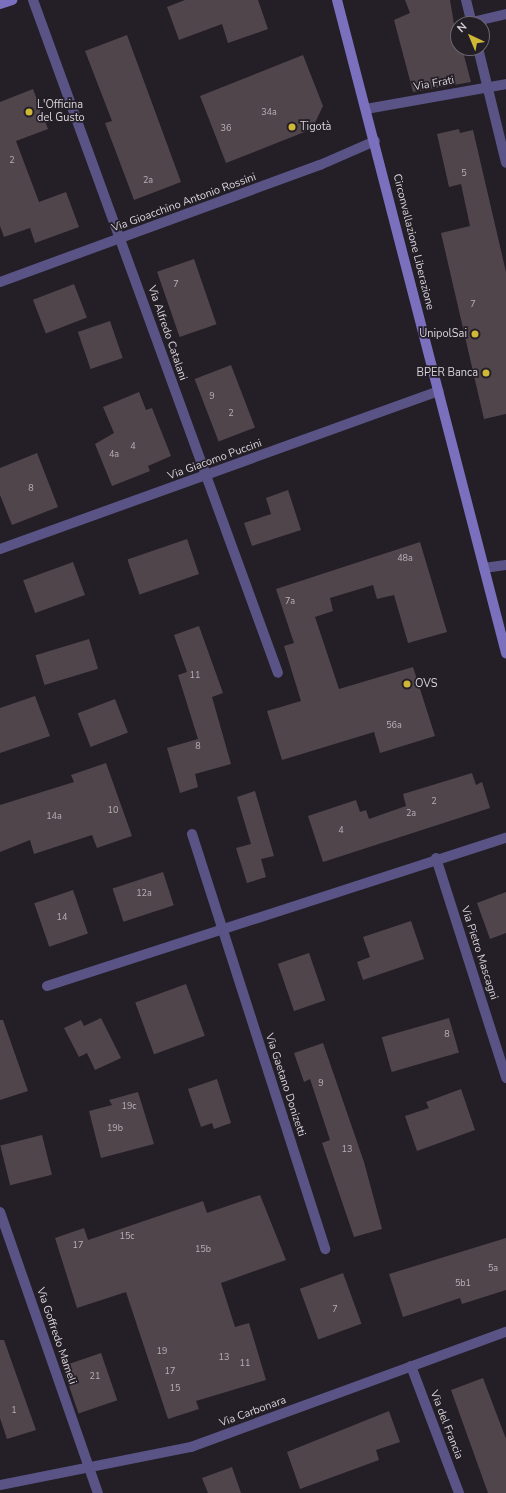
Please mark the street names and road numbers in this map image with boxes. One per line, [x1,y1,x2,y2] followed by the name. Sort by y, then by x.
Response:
[413,74,455,94] street label: Via Frati
[110,171,258,235] street label: Via Gioacchino Antonio Rossini
[390,173,436,311] street label: Circonvallazione Liberazione
[145,284,189,382] street label: Via Alfredo Catalani
[166,437,264,483] street label: Via Giacomo Puccini
[458,905,500,1001] street label: Via Pietro Mascagni
[262,1032,308,1138] street label: Via Gaetano Donizetti
[33,1286,79,1386] street label: Via Goffredo Mameli
[427,1389,465,1461] street label: Via del Francia
[218,1394,288,1430] street label: Via Carbonara

